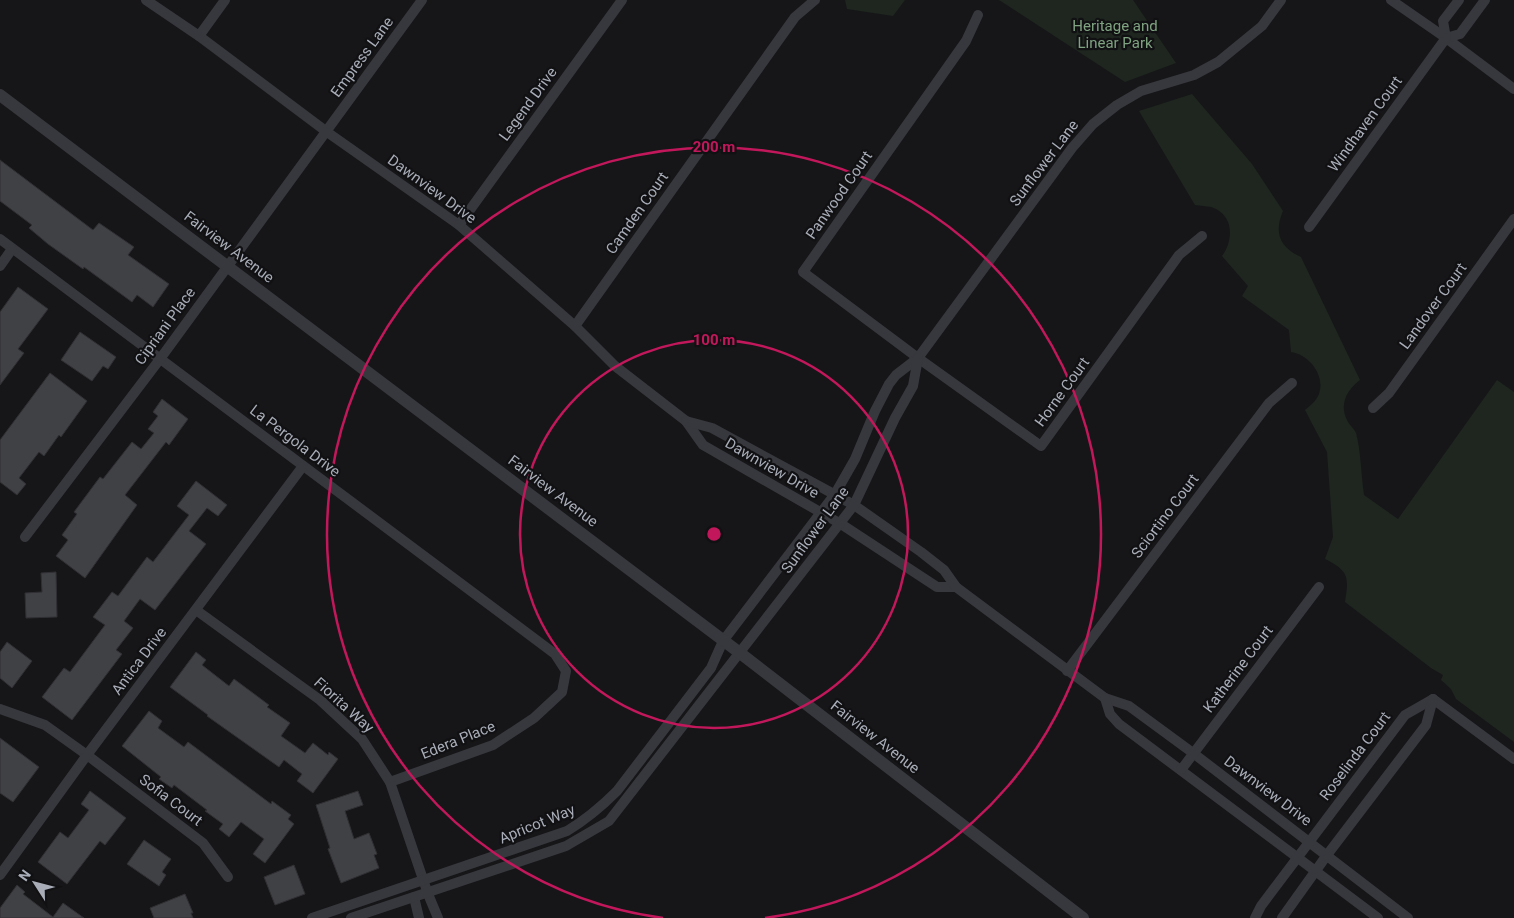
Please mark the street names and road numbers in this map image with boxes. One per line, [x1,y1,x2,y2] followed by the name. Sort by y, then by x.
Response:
[327,13,397,101] street label: Empress Lane
[495,64,561,144] street label: Legend Drive
[1324,72,1406,175] street label: Windhaven Court
[1006,116,1082,210] street label: Sunflower Lane
[802,147,876,242] street label: Panwood Court
[384,151,480,227] street label: Dawnview Drive
[602,168,672,258] street label: Camden Court
[180,207,278,287] street label: Fairview Avenue
[1396,259,1470,353] street label: Landover Court
[131,284,199,368] street label: Cipriani Place
[1031,354,1093,430] street label: Horne Court
[246,401,344,481] street label: La Pergola Drive
[722,434,822,502] street label: Dawnview Drive
[504,451,602,531] street label: Fairview Avenue
[1128,470,1202,562] street label: Sciortino Court
[777,483,853,577] street label: Sunflower Lane
[1199,622,1277,716] street label: Katherine Court
[108,624,170,698] street label: Antica Drive
[310,673,378,737] street label: Fiorita Way
[827,697,923,777] street label: Fairview Avenue
[1316,708,1394,804] street label: Roselinda Court
[418,717,498,763] street label: Edera Place
[1221,752,1315,830] street label: Dawnview Drive
[136,770,206,830] street label: Sofia Court
[496,801,578,847] street label: Apricot Way

